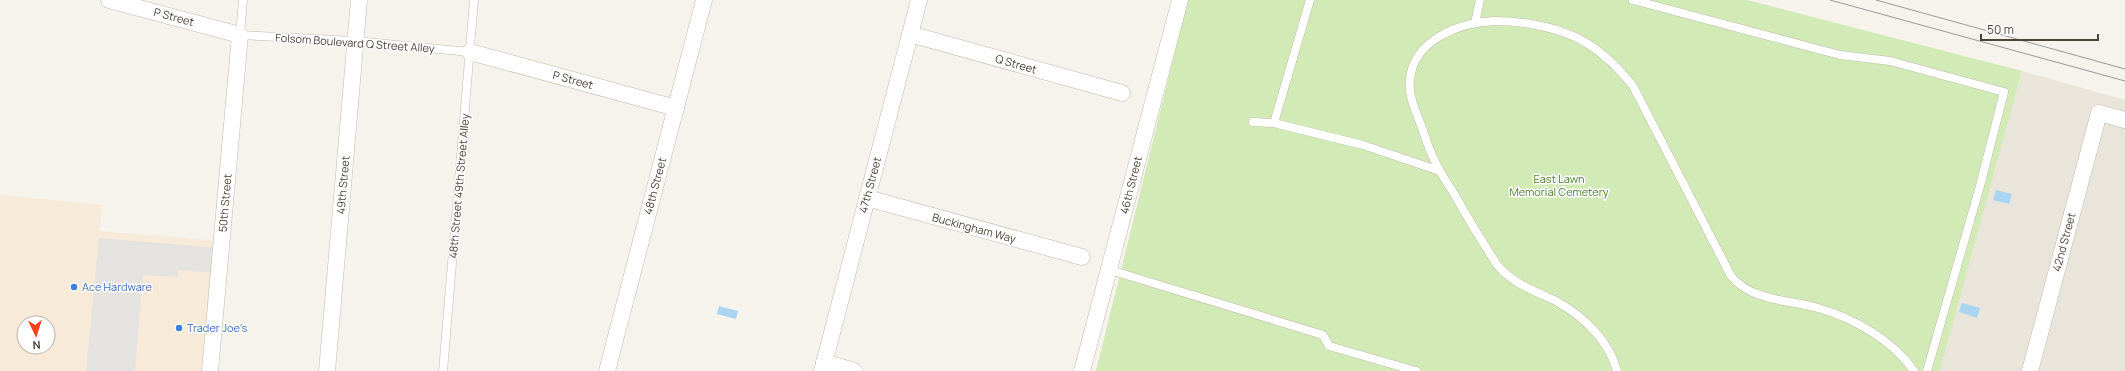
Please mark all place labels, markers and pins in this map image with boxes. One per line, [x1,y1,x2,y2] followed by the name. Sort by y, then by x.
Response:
[82,279,153,294] place label: Ace Hardware
[69,282,79,292] marker: Ace Hardware
[187,320,247,335] place label: Trader Joe's
[174,323,184,333] marker: Trader Joe's

